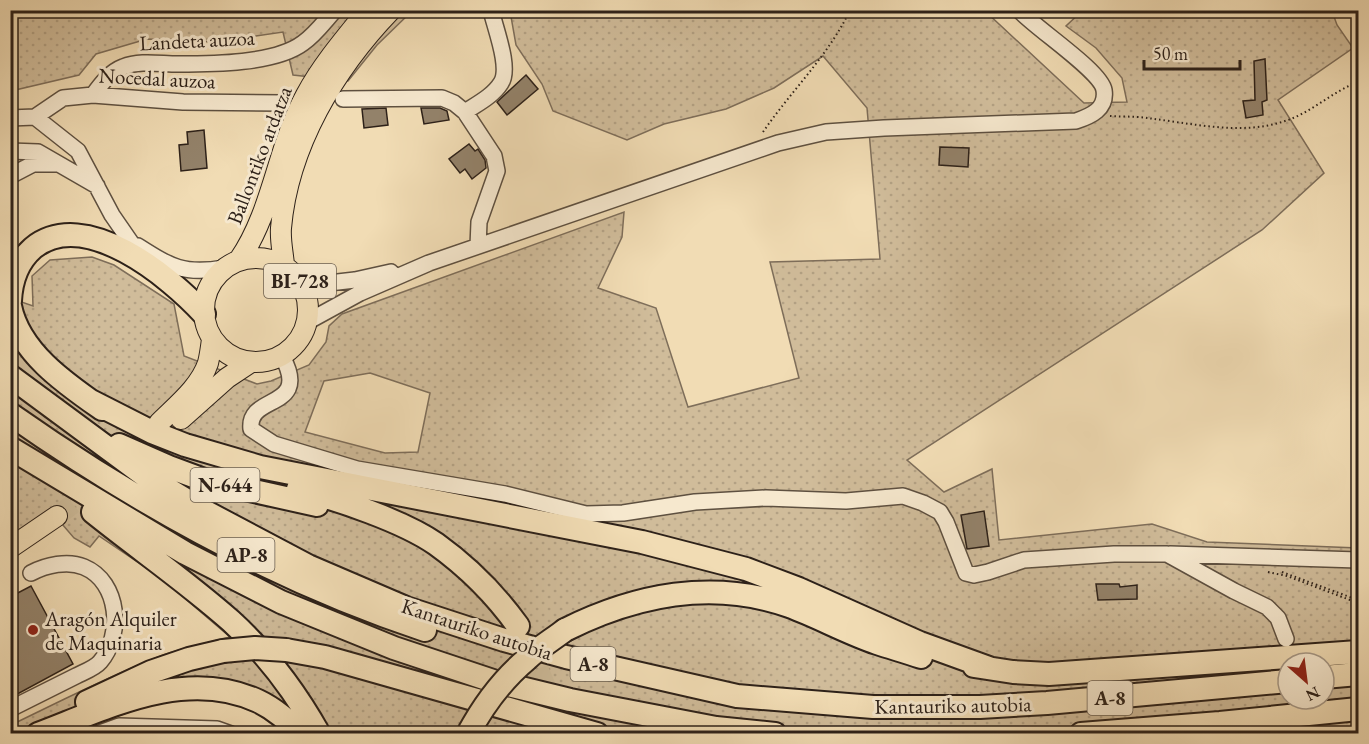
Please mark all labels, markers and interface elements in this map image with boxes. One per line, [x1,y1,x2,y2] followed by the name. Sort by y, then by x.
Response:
[139,23,256,57] street label: Landeta auzoa
[1144,33,1240,71] scale bar
[1153,42,1188,65] text: 50 m
[98,61,217,95] street label: Nocedal auzoa
[220,82,298,228] street label: Ballontiko ardatza
[264,264,336,298] road number: BI-728
[190,468,260,502] road number: N-644
[218,538,274,572] road number: AP-8
[398,592,557,666] street label: Kantauriko autobia
[44,605,177,656] place label: Aragón Alquiler de Maquinaria
[26,623,40,637] marker: Aragón Alquiler de Maquinaria
[570,647,616,681] road number: A-8
[1276,651,1336,711] north arrow
[1088,681,1132,715] road number: A-8
[1302,681,1323,706] text: N
[874,690,1032,720] street label: Kantauriko autobia

